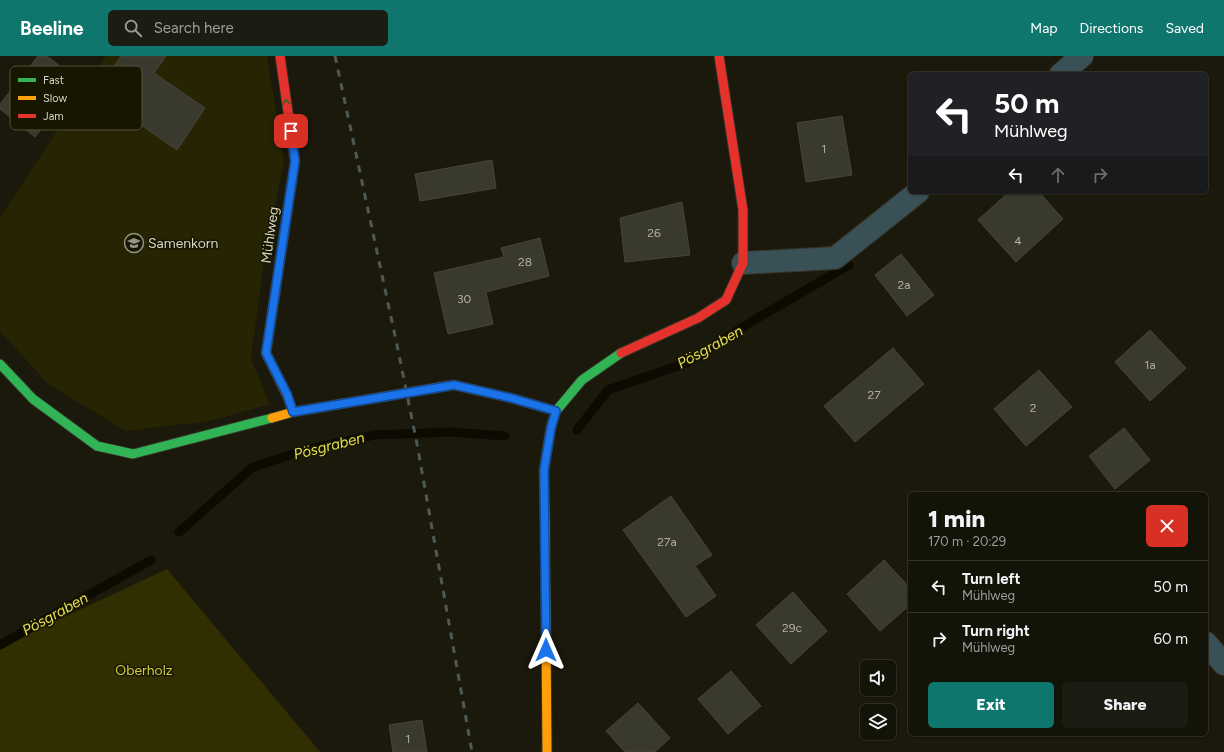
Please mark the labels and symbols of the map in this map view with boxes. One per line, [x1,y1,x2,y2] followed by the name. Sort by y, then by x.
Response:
[10,66,142,130] legend
[43,74,64,87] text: Fast
[43,92,67,105] text: Slow
[282,99,291,105] one-way arrow
[43,110,64,123] text: Jam
[274,114,308,148] pin
[822,142,826,156] house number: 1
[258,205,282,265] street label: Mühlweg
[647,226,661,240] house number: 26
[123,232,145,254] school or university icon: Samenkorn
[1014,234,1022,248] house number: 4
[148,235,219,252] place label: Samenkorn
[518,255,532,269] house number: 28
[898,278,910,292] house number: 2a
[457,292,471,306] house number: 30
[674,322,746,372] water label: Pösgraben
[1144,358,1156,372] house number: 1a
[867,388,881,402] house number: 27
[1030,401,1036,415] house number: 2
[292,429,366,463] water label: Pösgraben
[657,535,677,549] house number: 27a
[19,589,91,639] water label: Pösgraben
[782,621,803,635] house number: 29c
[525,629,567,671] position arrow
[115,662,173,679] park label: Oberholz
[406,732,410,746] house number: 1

